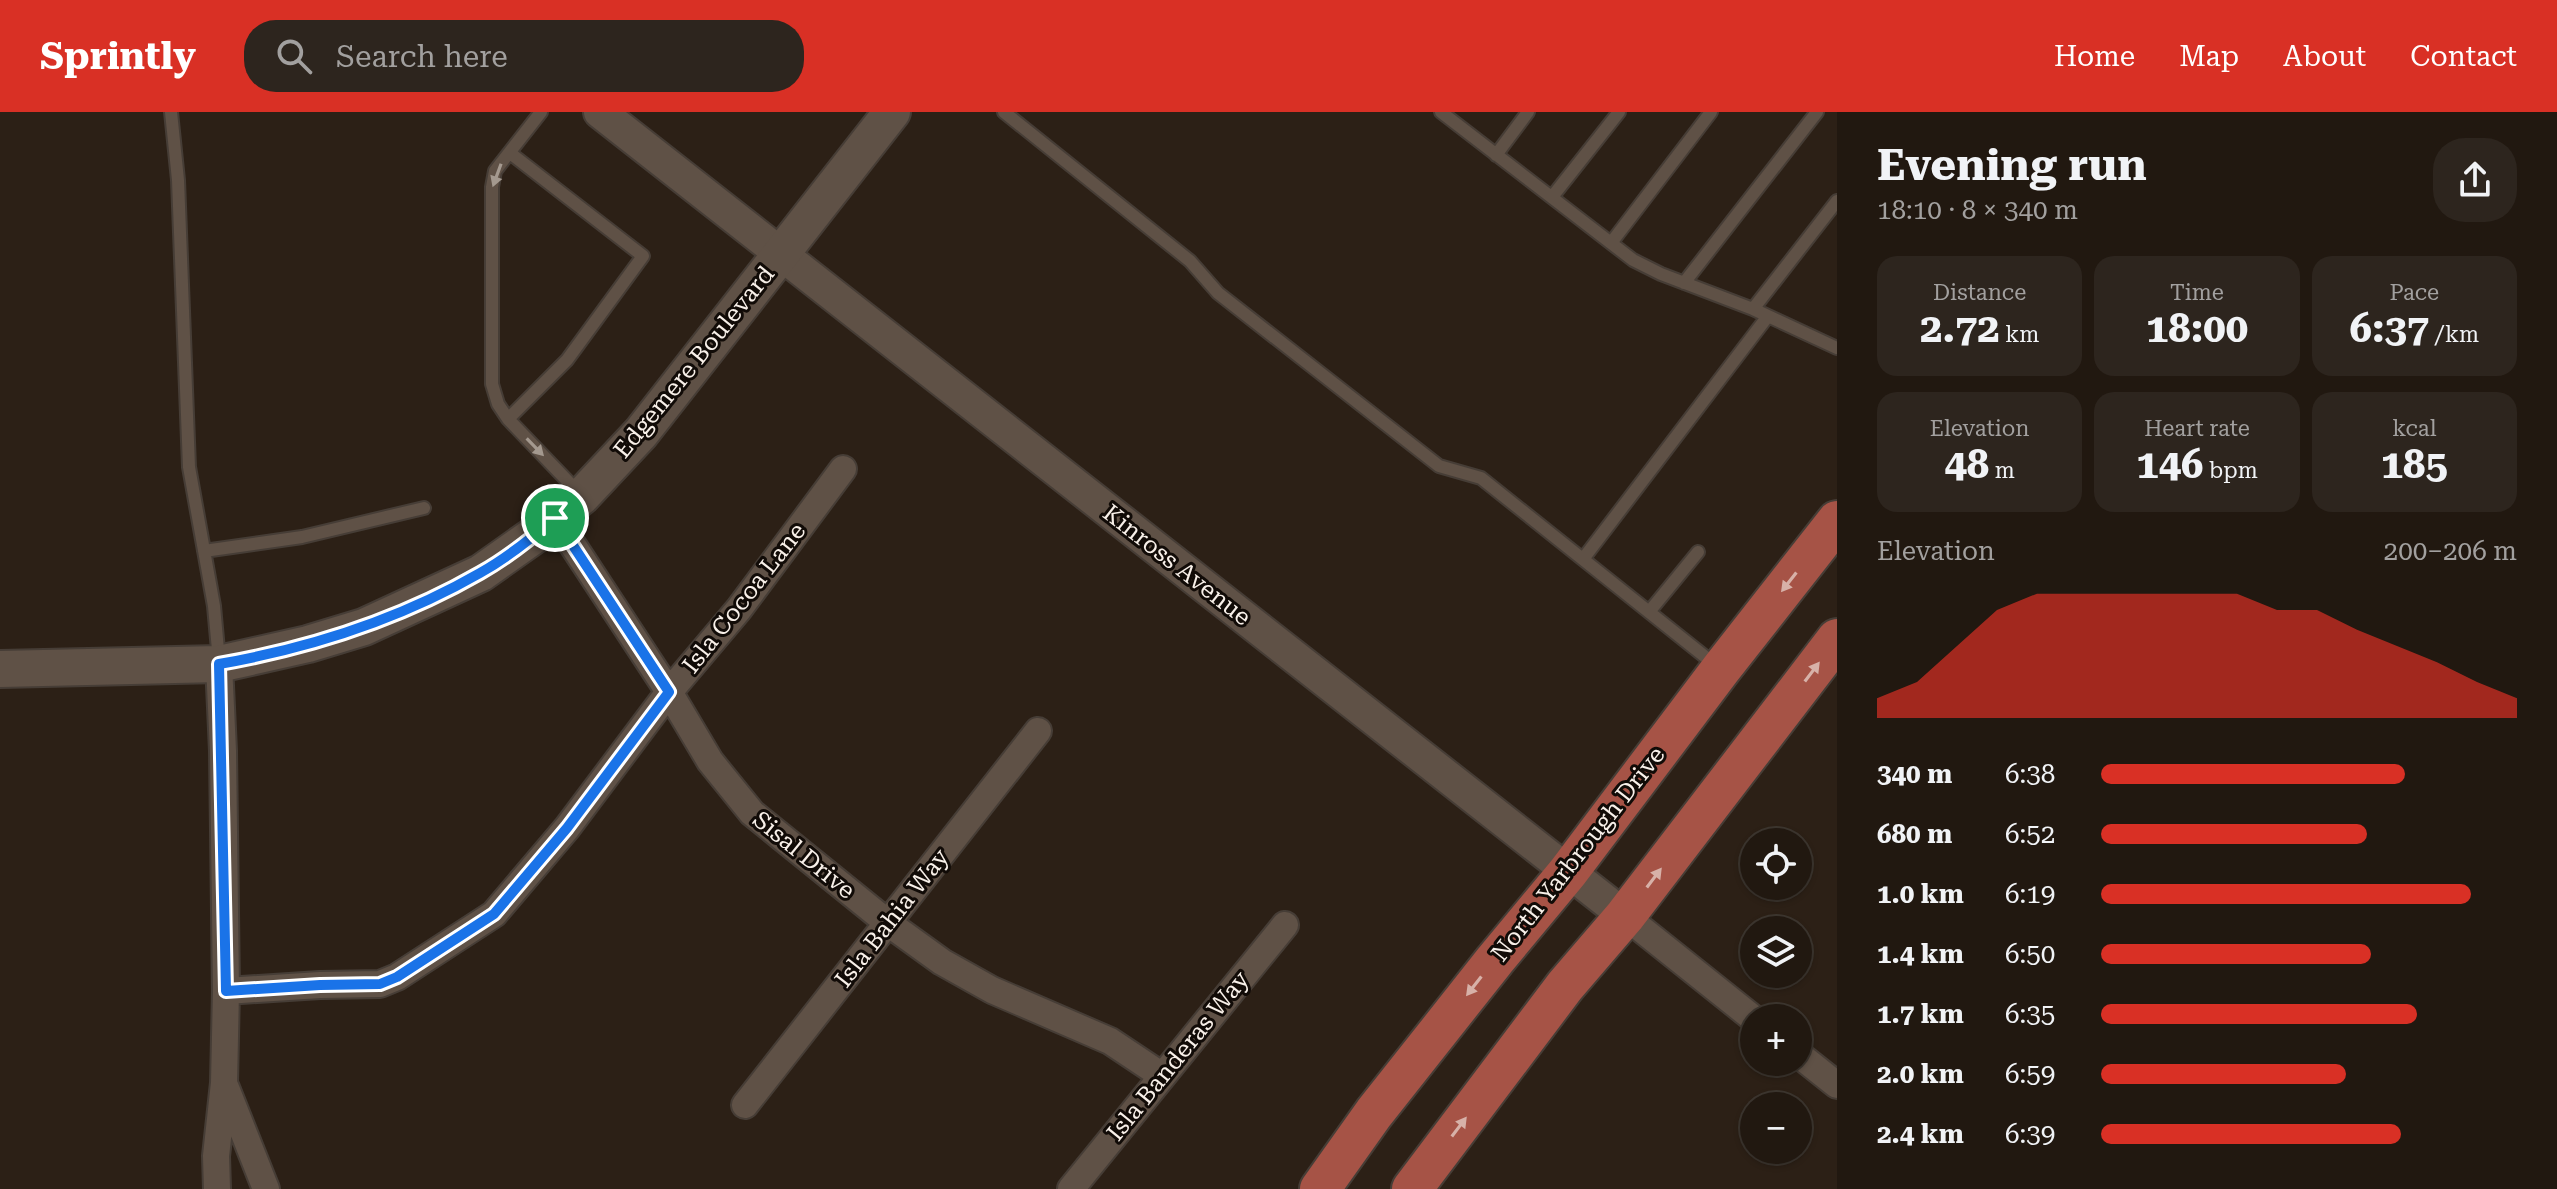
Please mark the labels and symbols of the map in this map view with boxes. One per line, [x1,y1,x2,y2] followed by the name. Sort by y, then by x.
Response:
[490,163,503,187] one-way arrow
[608,260,780,464] street label: Edgemere Boulevard
[526,437,544,456] one-way arrow
[521,484,589,552] pin
[1098,499,1256,631] street label: Kinross Avenue
[677,517,811,679] street label: Isla Cocoa Lane
[1781,572,1797,592] one-way arrow
[1804,662,1820,682] one-way arrow
[1486,741,1670,967] street label: North Yarbrough Drive
[747,805,861,905] street label: Sisal Drive
[829,843,955,993] street label: Isla Bahia Way
[1646,868,1662,888] one-way arrow
[1101,965,1255,1146] street label: Isla Banderas Way
[1467,976,1483,996] one-way arrow
[1451,1116,1467,1137] one-way arrow

